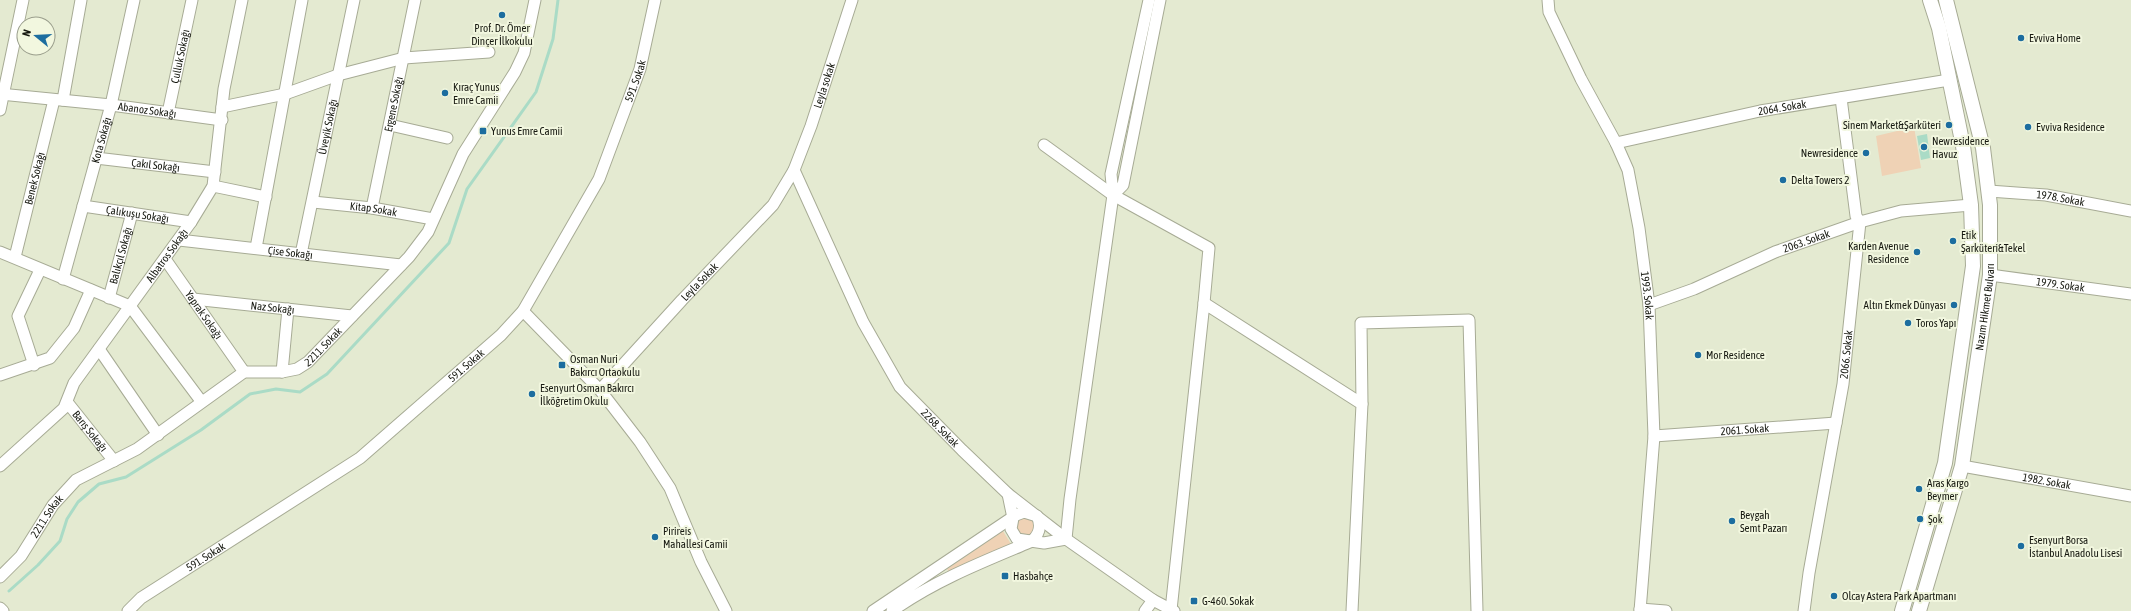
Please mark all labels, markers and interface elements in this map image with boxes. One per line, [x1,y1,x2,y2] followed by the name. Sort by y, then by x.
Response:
[497,10,507,20] marker: Prof. Dr. Ömer Dinçer İlkokulu
[16,16,56,56] north arrow
[471,22,533,47] place label: Prof. Dr. Ömer Dinçer İlkokulu
[20,28,33,38] text: N
[168,28,192,84] street label: Çulluk Sokağı
[2029,32,2081,44] place label: Evviva Home
[2016,33,2026,43] marker: Evviva Home
[622,59,648,103] street label: 591. Sokak
[811,61,837,110] street label: Leyla sokak
[382,76,405,133] street label: Ergene Sokağı
[453,81,499,106] place label: Kıraç Yunus Emre Camii
[440,88,450,98] marker: Kıraç Yunus Emre Camii
[1757,97,1807,117] street label: 2064. Sokak
[316,98,339,156] street label: Üveyik Sokağı
[117,100,177,120] street label: Abanoz Sokağı
[89,116,113,165] street label: Kota Sokağı
[1843,119,1941,131] place label: Sinem Market&Şarküteri
[1944,120,1954,130] marker: Sinem Market&Şarküteri
[2036,121,2105,133] place label: Evviva Residence
[2023,122,2033,132] marker: Evviva Residence
[491,125,563,137] place label: Yunus Emre Camii
[478,126,488,136] marker: Yunus Emre Camii
[1932,135,1989,160] place label: Newresidence Havuz
[1919,142,1929,152] marker: Newresidence Havuz
[1801,147,1858,159] place label: Newresidence
[1861,148,1871,158] marker: Newresidence
[22,151,47,206] street label: Benek Sokağı
[131,156,180,174] street label: Çakıl Sokağı
[1791,174,1849,186] place label: Delta Towers 2
[1778,175,1788,185] marker: Delta Towers 2
[2036,188,2086,208] street label: 1978. Sokak
[349,200,398,218] street label: Kitap Sokak
[105,203,170,225] street label: Çalıkuşu Sokağı
[107,226,134,285] street label: Balıkçıl Sokağı
[143,227,190,284] street label: Albatros Sokağı
[1781,227,1831,255] street label: 2063. Sokak
[1961,229,2025,254] place label: Etik Şarküteri&Tekel
[1948,236,1958,246] marker: Etik Şarküteri&Tekel
[1848,240,1909,265] place label: Karden Avenue Residence
[267,244,313,261] street label: Çise Sokağı
[1912,247,1922,257] marker: Karden Avenue Residence
[679,260,720,303] street label: Leyla Sokak
[1973,263,1996,351] street label: Nazım Hikmet Bulvarı
[1639,271,1656,320] street label: 1993. Sokak
[2035,275,2085,294] street label: 1979. Sokak
[183,288,225,341] street label: Yaprak Sokağı
[250,299,295,316] street label: Naz Sokağı
[1864,299,1946,311] place label: Altın Ekmek Dünyası
[1949,300,1959,310] marker: Altın Ekmek Dünyası
[1916,317,1956,329] place label: Toros Yapı
[1903,318,1913,328] marker: Toros Yapı
[302,325,344,369] street label: 2211. Sokak
[1838,329,1855,379] street label: 2066. Sokak
[446,347,487,384] street label: 591. Sokak
[1706,349,1765,361] place label: Mor Residence
[1693,350,1703,360] marker: Mor Residence
[570,353,640,378] place label: Osman Nuri Bakırcı Ortaokulu
[557,360,567,370] marker: Osman Nuri Bakırcı Ortaokulu
[540,382,634,407] place label: Esenyurt Osman Bakırcı İlköğretim Okulu
[527,389,537,399] marker: Esenyurt Osman Bakırcı İlköğretim Okulu
[919,406,962,450] street label: 2268. Sokak
[70,408,110,454] street label: Barış Sokağı
[1720,422,1770,437] street label: 2061. Sokak
[2022,471,2072,491] street label: 1982. Sokak
[1927,477,1969,502] place label: Aras Kargo Beymer
[1914,484,1924,494] marker: Aras Kargo Beymer
[28,492,65,540] street label: 2211. Sokak
[1740,509,1787,534] place label: Beygah Semt Pazarı
[1928,513,1943,525] place label: Şok
[1915,514,1925,524] marker: Şok
[1727,516,1737,526] marker: Beygah Semt Pazarı
[663,525,728,550] place label: Pirireis Mahallesi Camii
[650,532,660,542] marker: Pirireis Mahallesi Camii
[2029,534,2122,559] place label: Esenyurt Borsa İstanbul Anadolu Lisesi
[184,540,227,574] street label: 591. Sokak
[2016,541,2026,551] marker: Esenyurt Borsa İstanbul Anadolu Lisesi
[1013,570,1053,582] place label: Hasbahçe
[1000,571,1010,581] marker: Hasbahçe
[1842,590,1956,602] place label: Olcay Astera Park Apartmanı
[1829,591,1839,601] marker: Olcay Astera Park Apartmanı
[1202,595,1254,607] place label: G-460. Sokak
[1189,596,1199,606] marker: G-460. Sokak

